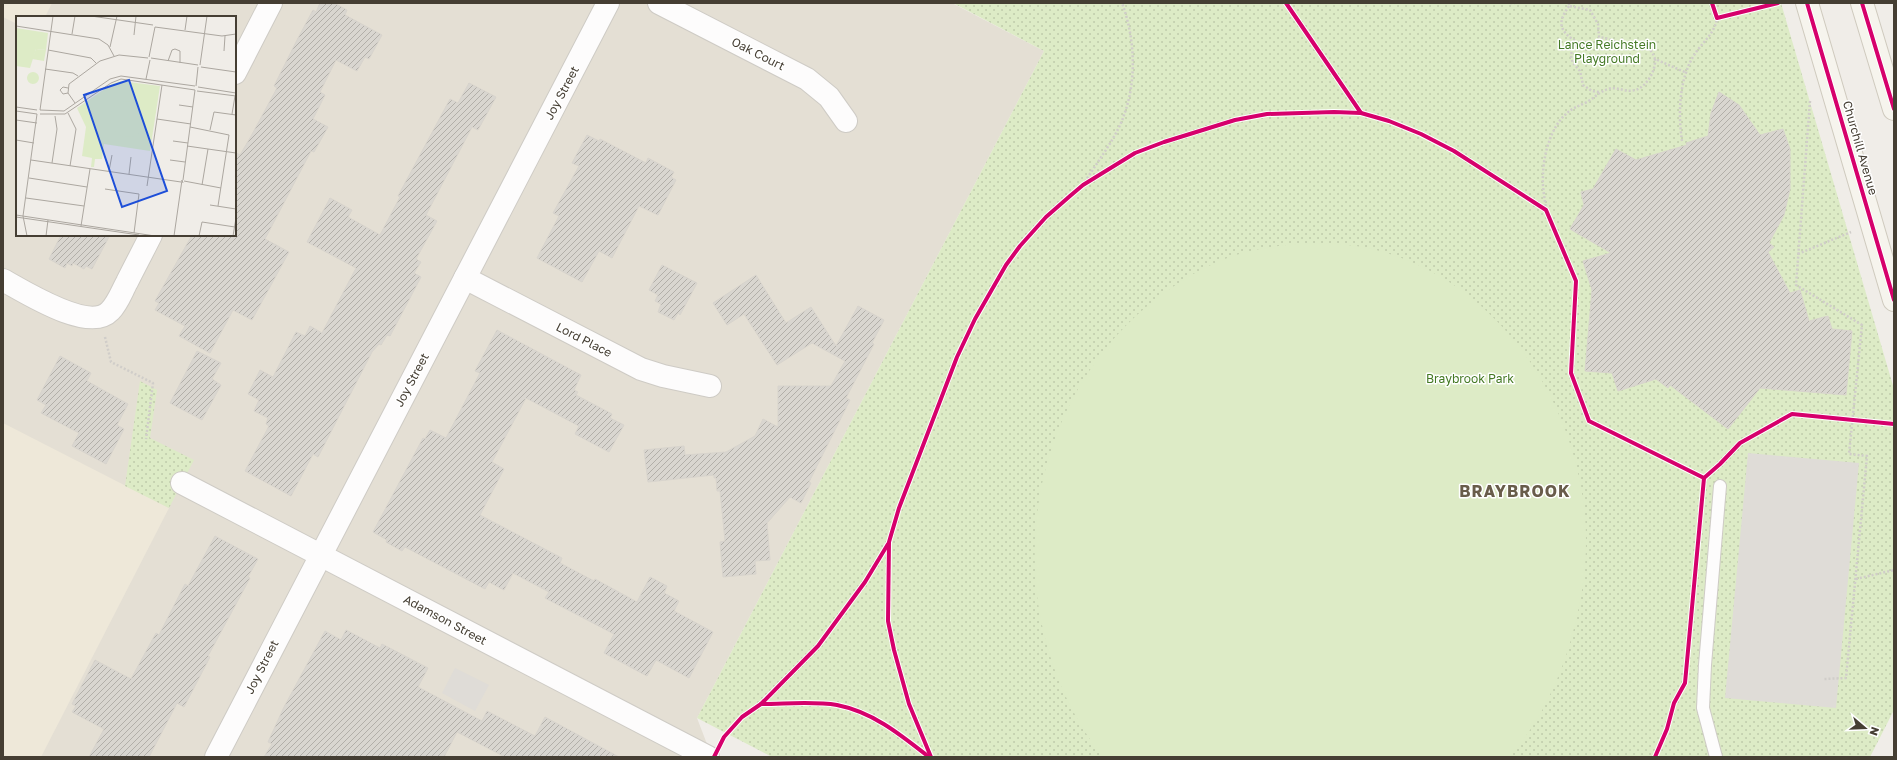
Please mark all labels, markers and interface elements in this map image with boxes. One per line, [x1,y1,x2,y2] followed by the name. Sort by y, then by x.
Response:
[16,16,236,236] inset map
[729,34,788,73] street label: Oak Court
[1558,37,1656,66] park label: Lance Reichstein Playground
[541,63,582,122] street label: Joy Street
[1840,99,1881,197] street label: Churchill Avenue
[554,319,615,360] street label: Lord Place
[391,350,432,409] street label: Joy Street
[1426,371,1514,386] park label: Braybrook Park
[1459,481,1571,501] district label: BRAYBROOK
[401,591,490,648] street label: Adamson Street
[242,637,282,696] street label: Joy Street
[1845,708,1885,748] north arrow
[1867,725,1882,737] text: N

